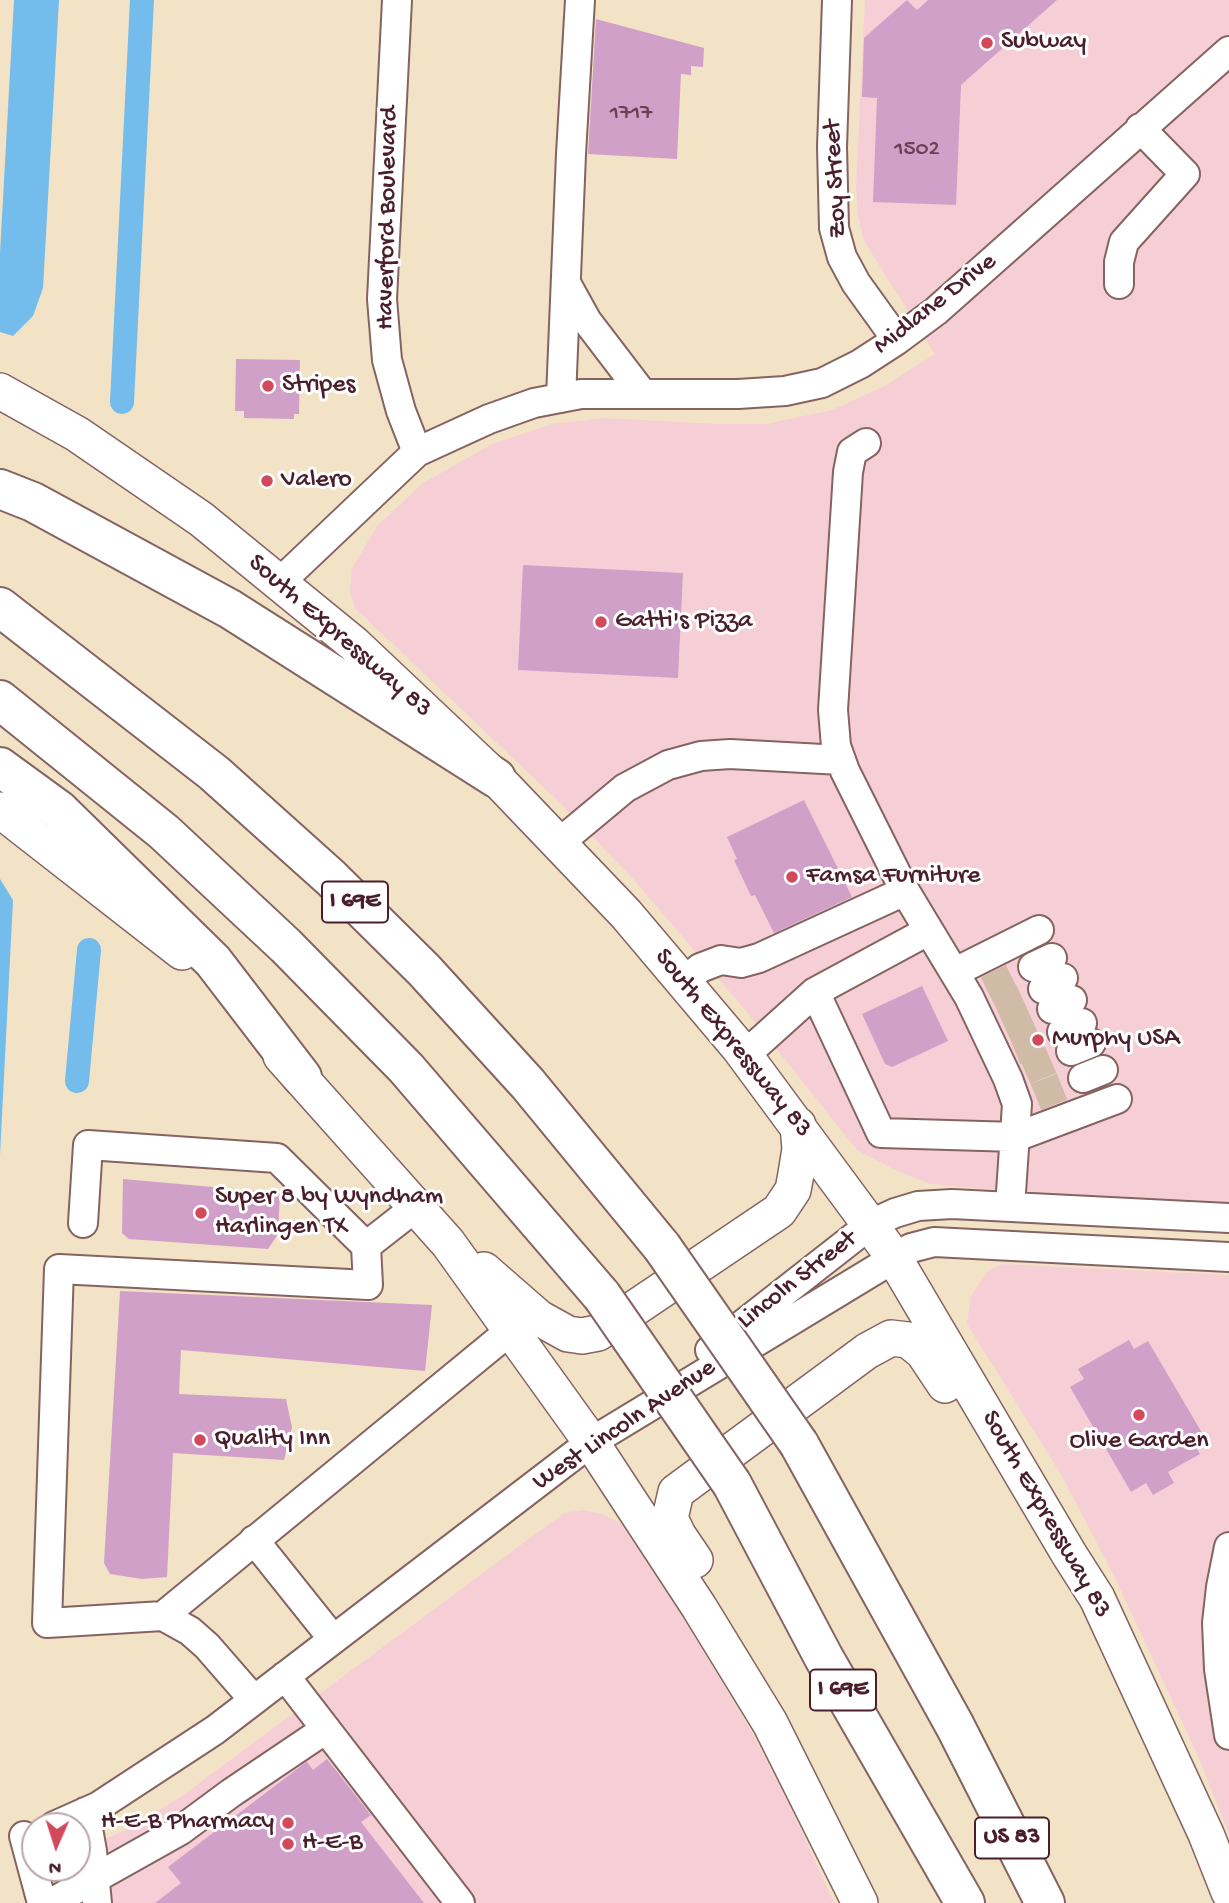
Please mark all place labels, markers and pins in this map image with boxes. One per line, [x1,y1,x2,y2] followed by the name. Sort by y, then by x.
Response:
[1001,27,1086,59] place label: Subway
[979,35,995,51] marker: Subway
[282,370,355,402] place label: Stripes
[260,378,276,394] marker: Stripes
[281,465,352,497] place label: Valero
[259,473,275,489] marker: Valero
[615,606,752,638] place label: Gatti's Pizza
[593,614,609,630] marker: Gatti's Pizza
[806,861,981,893] place label: Famsa Furniture
[784,869,800,885] marker: Famsa Furniture
[1052,1024,1180,1056] place label: Murphy USA
[1030,1032,1046,1048] marker: Murphy USA
[215,1182,443,1244] place label: Super 8 by Wyndham Harlingen TX
[193,1205,209,1221] marker: Super 8 by Wyndham Harlingen TX
[1131,1407,1147,1423] marker: Olive Garden
[214,1424,330,1456] place label: Quality Inn
[1069,1426,1209,1458] place label: Olive Garden
[192,1432,208,1448] marker: Quality Inn
[101,1807,274,1839] place label: H-E-B Pharmacy
[280,1815,296,1831] marker: H-E-B Pharmacy
[302,1828,363,1860] place label: H-E-B
[280,1836,296,1852] marker: H-E-B

